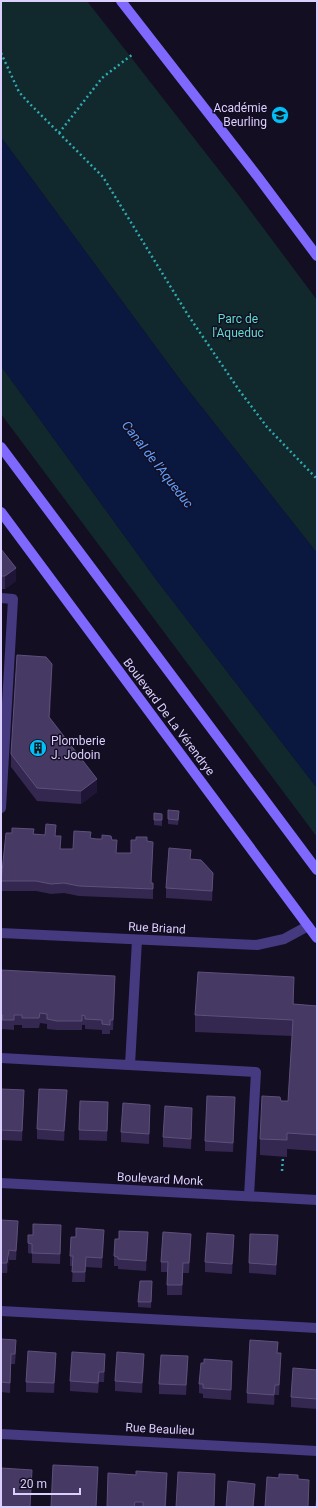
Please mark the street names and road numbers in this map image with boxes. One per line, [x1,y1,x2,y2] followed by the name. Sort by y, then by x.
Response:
[120,656,218,778] street label: Boulevard De La Vérendrye
[128,919,186,937] street label: Rue Briand
[117,1170,204,1188] street label: Boulevard Monk
[125,1420,195,1438] street label: Rue Beaulieu

